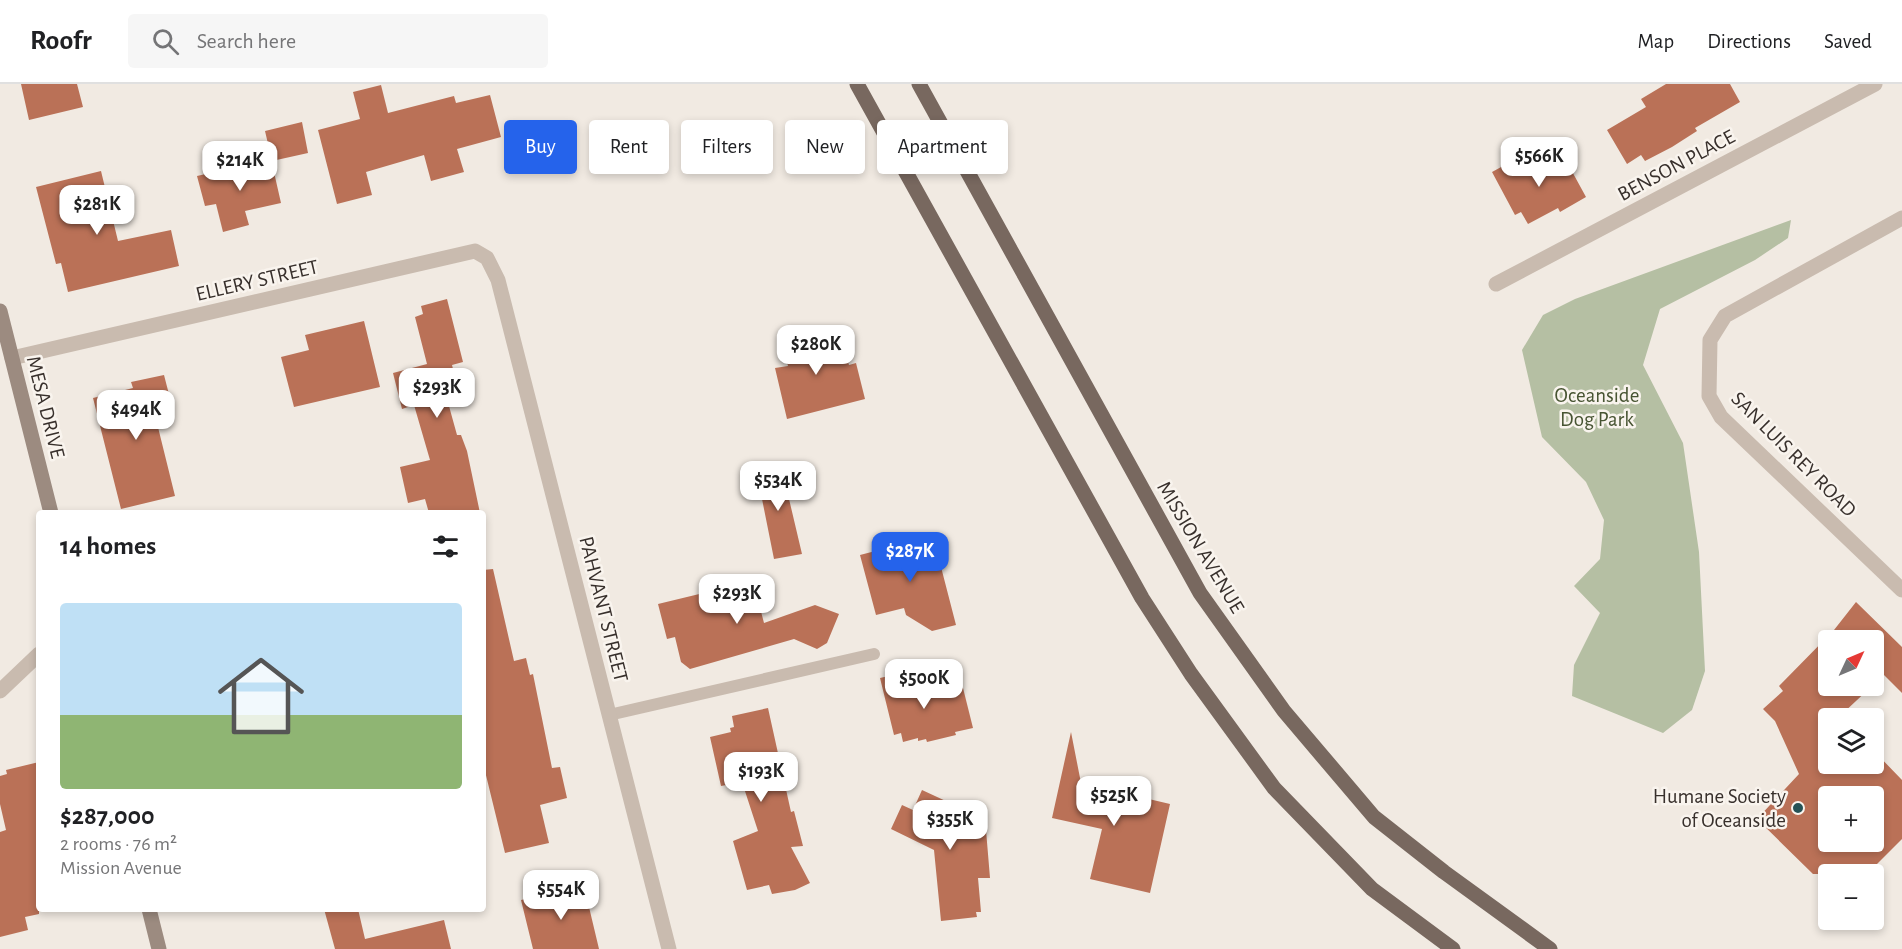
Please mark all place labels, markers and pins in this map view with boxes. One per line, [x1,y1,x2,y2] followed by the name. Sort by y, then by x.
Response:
[1497,137,1581,188] pin: $566K
[198,141,282,192] pin: $214K
[55,185,139,236] pin: $281K
[774,325,858,376] pin: $280K
[395,368,479,419] pin: $293K
[94,390,178,441] pin: $494K
[736,461,820,512] pin: $534K
[868,532,952,583] pin: $287K
[695,574,779,625] pin: $293K
[882,659,966,710] pin: $500K
[719,752,803,803] pin: $193K
[1072,776,1156,827] pin: $525K
[1653,786,1786,831] place label: Humane Society of Oceanside
[908,800,992,851] pin: $355K
[1791,801,1805,815] marker: Humane Society of Oceanside
[519,870,603,921] pin: $554K

